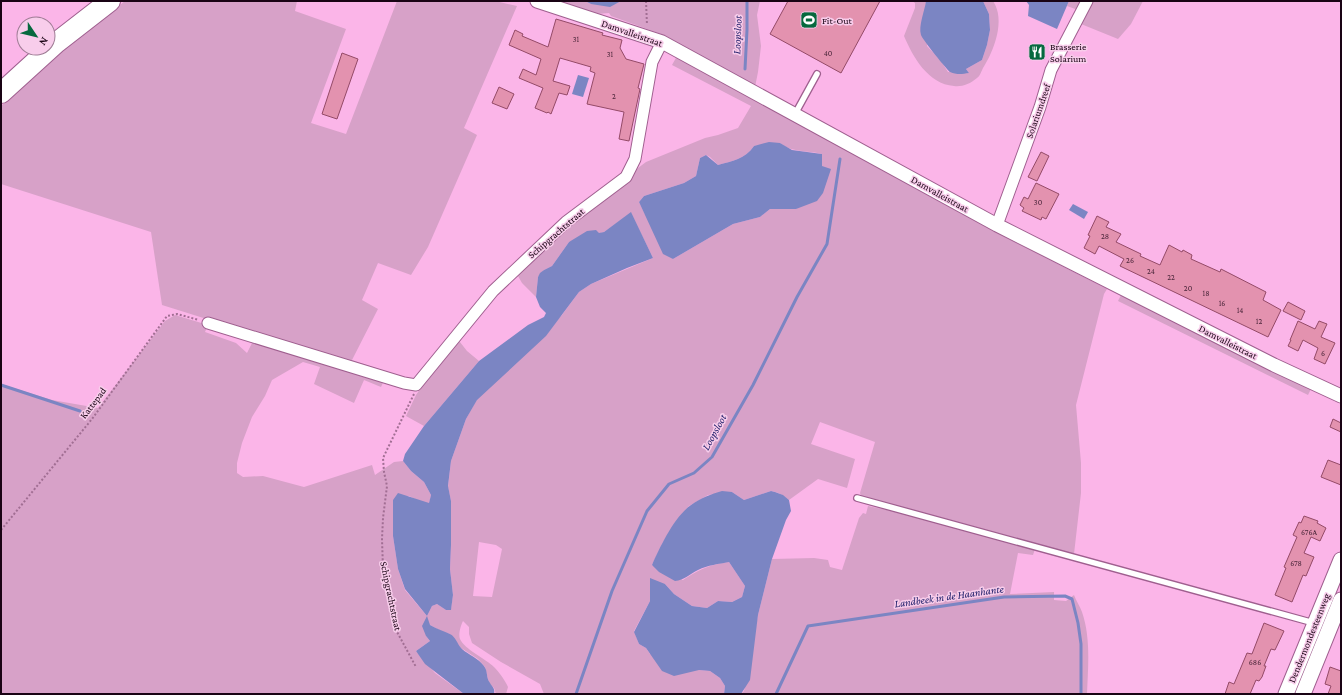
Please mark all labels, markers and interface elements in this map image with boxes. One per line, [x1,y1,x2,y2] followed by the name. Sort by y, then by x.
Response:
[799,10,819,30] sports icon: Fit-Out
[730,15,745,55] water label: Loopsloot
[822,15,852,26] place label: Fit-Out
[16,16,56,56] north arrow
[600,17,665,49] street label: Damvalleistraat
[37,35,51,49] text: N
[573,35,580,44] house number: 31
[1050,41,1087,64] place label: Brasserie Solarium
[1027,42,1047,62] restaurant icon: Brasserie Solarium
[824,49,833,58] house number: 40
[607,50,614,59] house number: 31
[1024,81,1053,140] street label: Solariumdreef
[612,92,616,101] house number: 2
[909,174,971,215] street label: Damvalleistraat
[1034,198,1043,207] house number: 30
[526,205,587,260] street label: Schipgrachtstraat
[1101,232,1109,241] house number: 28
[1126,256,1134,265] house number: 26
[1147,267,1155,276] house number: 24
[1167,273,1175,282] house number: 22
[1184,284,1193,293] house number: 20
[1203,289,1209,298] house number: 18
[1219,299,1225,308] house number: 16
[1237,306,1243,315] house number: 14
[1256,317,1262,326] house number: 12
[1197,323,1260,362] street label: Damvalleistraat
[1321,349,1325,358] house number: 6
[78,385,109,421] street label: Kattepad
[699,411,730,452] water label: Loopsloot
[1301,528,1317,537] house number: 676A
[1290,559,1302,568] house number: 678
[378,560,404,632] street label: Schipgrachtstraat
[894,582,1005,610] water label: Landbeek in de Haanhante
[1286,592,1332,684] street label: Dendermondesteenweg
[1249,658,1261,667] house number: 686

